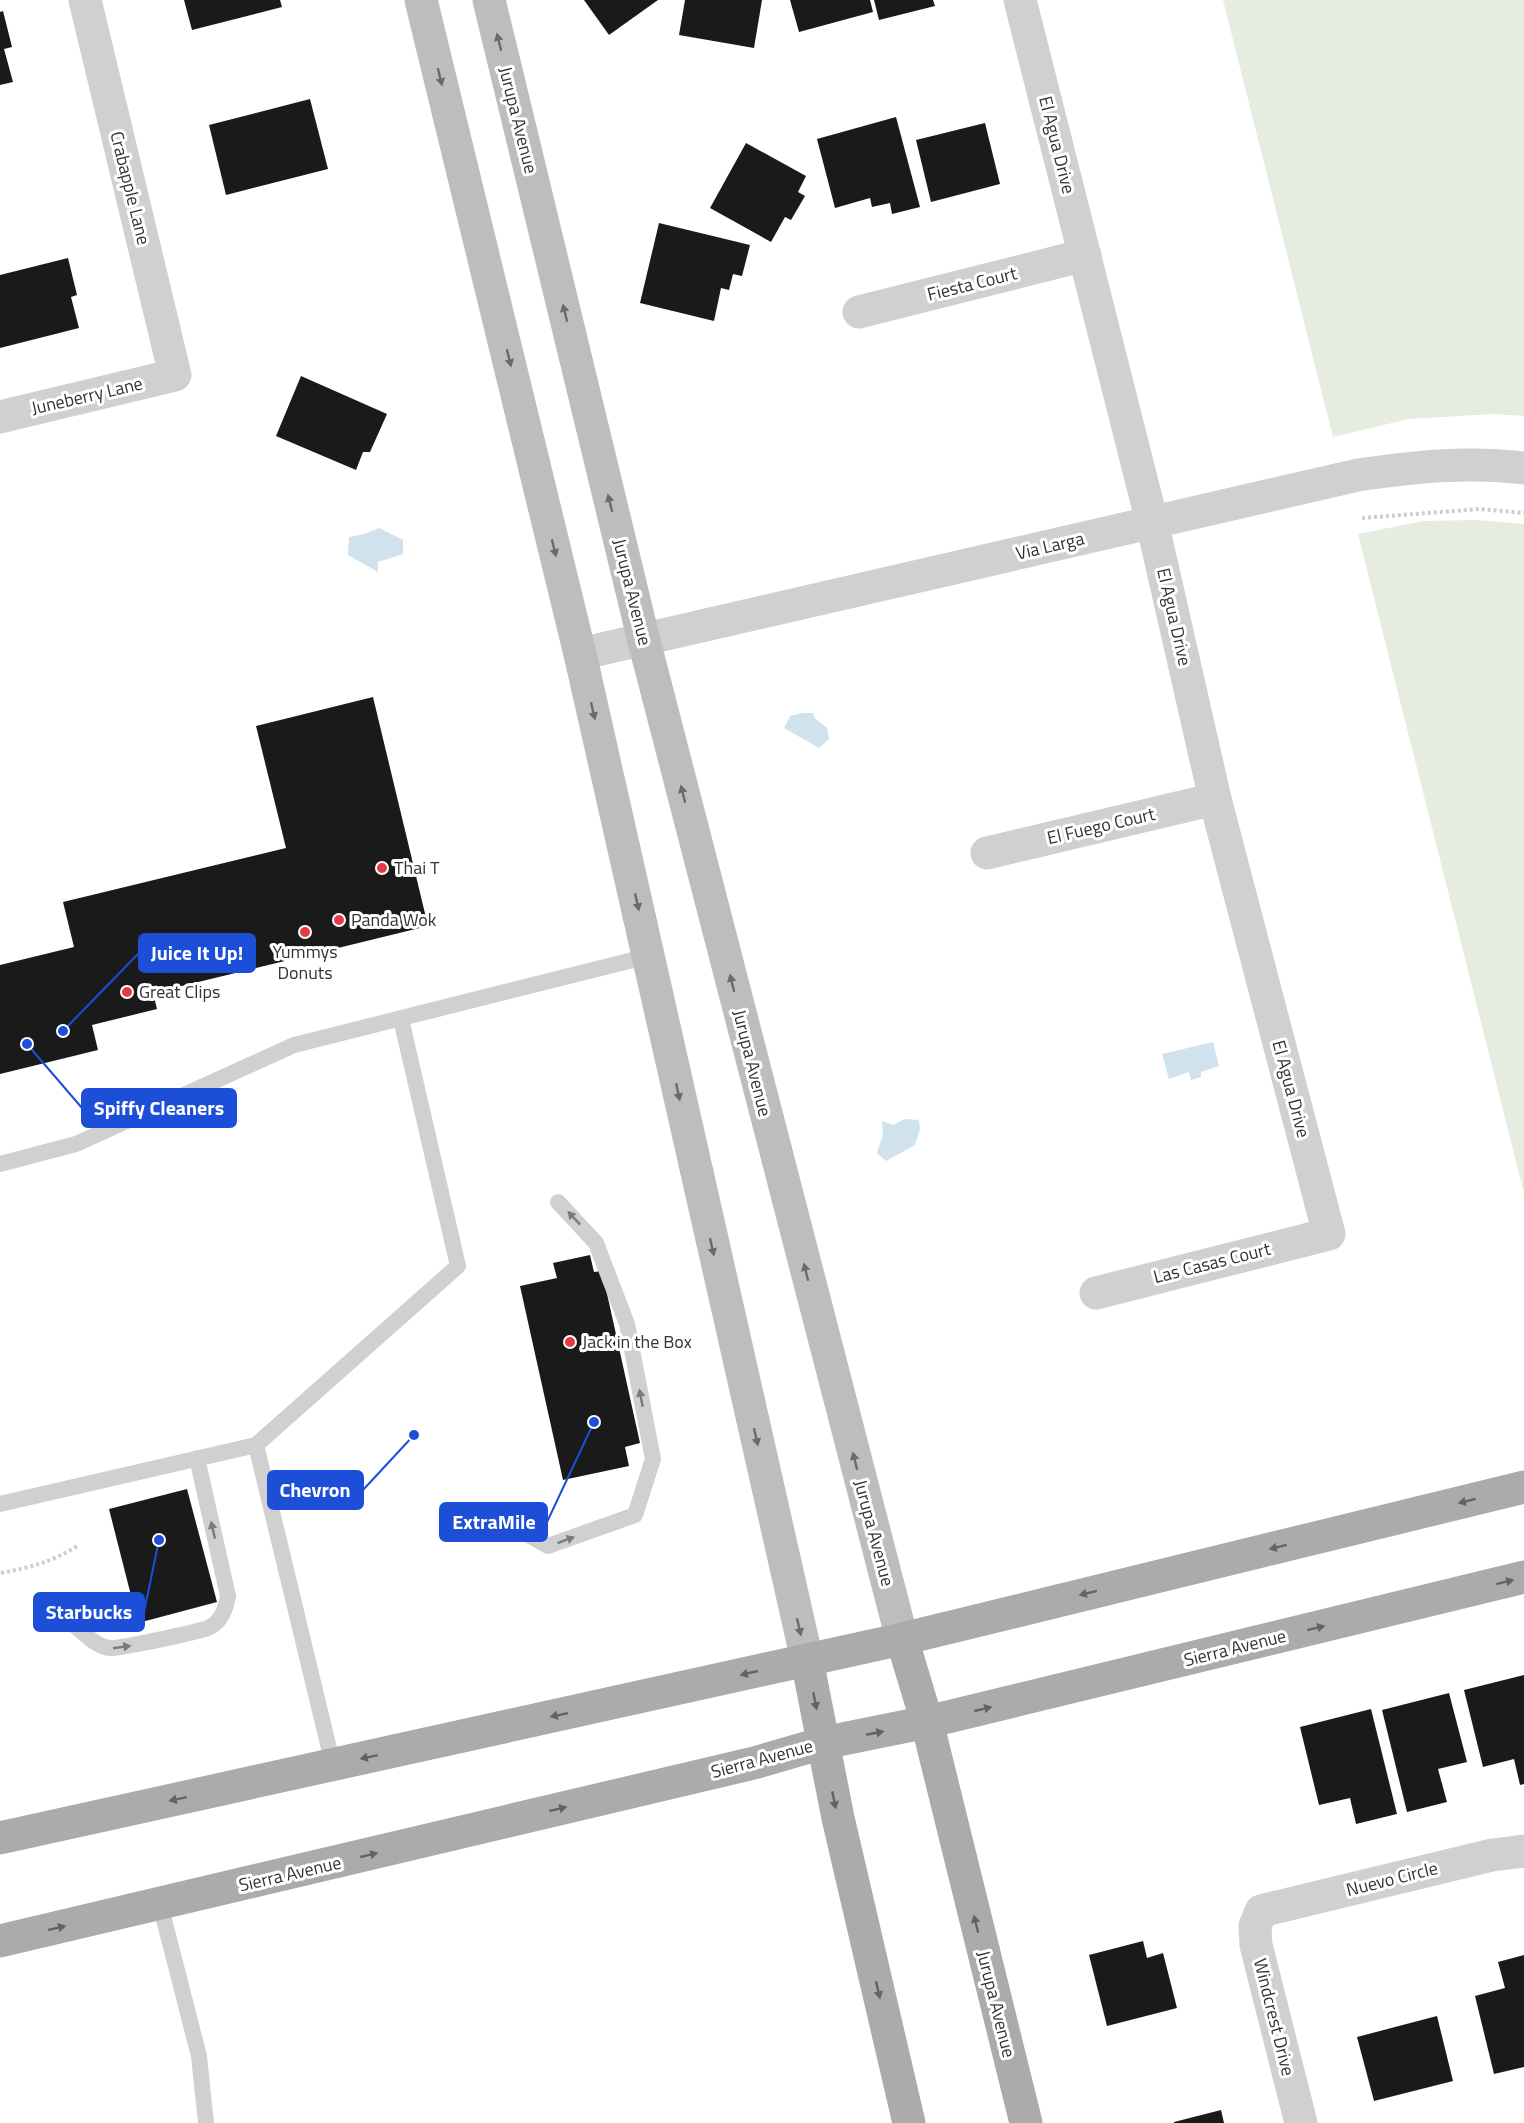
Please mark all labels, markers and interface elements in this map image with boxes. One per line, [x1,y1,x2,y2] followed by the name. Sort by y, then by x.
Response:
[494,33,504,51] one-way arrow
[492,64,545,176] street label: Jurupa Avenue
[436,68,446,86] one-way arrow
[1032,93,1083,197] street label: El Agua Drive
[103,128,158,247] street label: Crabapple Lane
[924,259,1020,308] street label: Fiesta Court
[559,304,569,322] one-way arrow
[504,349,514,368] one-way arrow
[29,370,145,421] street label: Juneberry Lane
[605,494,615,512] one-way arrow
[1013,525,1087,566] street label: Via Larga
[606,536,659,648] street label: Jurupa Avenue
[550,539,560,557] one-way arrow
[1150,565,1199,669] street label: El Agua Drive
[589,702,598,721] one-way arrow
[678,785,688,804] one-way arrow
[1044,800,1158,851] street label: El Fuego Court
[394,854,440,881] place label: Thai T
[375,861,389,875] marker: Thai T
[632,892,642,911] one-way arrow
[351,906,437,933] place label: Panda Wok
[332,913,346,927] marker: Panda Wok
[298,925,312,939] marker: Yummys Donuts
[139,934,255,972] callout: Juice It Up!
[151,937,243,968] text: Juice It Up!
[272,938,338,986] place label: Yummys Donuts
[726,974,736,992] one-way arrow
[139,978,220,1005] place label: Great Clips
[120,985,134,999] marker: Great Clips
[726,1007,779,1119] street label: Jurupa Avenue
[1266,1037,1317,1141] street label: El Agua Drive
[674,1083,683,1102] one-way arrow
[82,1089,236,1127] callout: Spiffy Cleaners
[94,1092,224,1123] text: Spiffy Cleaners
[567,1212,581,1226] one-way arrow
[1151,1235,1274,1290] street label: Las Casas Court
[708,1238,718,1256] one-way arrow
[801,1263,811,1281] one-way arrow
[582,1328,692,1355] place label: Jack in the Box
[563,1335,577,1349] marker: Jack in the Box
[636,1388,645,1407] one-way arrow
[752,1428,761,1447] one-way arrow
[850,1451,859,1469] one-way arrow
[268,1471,363,1509] callout: Chevron
[279,1474,351,1505] text: Chevron
[847,1477,902,1589] street label: Jurupa Avenue
[1458,1497,1476,1507] one-way arrow
[440,1503,547,1541] callout: ExtraMile
[452,1506,536,1537] text: ExtraMile
[207,1521,217,1540] one-way arrow
[557,1535,575,1544] one-way arrow
[1269,1543,1287,1553] one-way arrow
[1496,1577,1515,1586] one-way arrow
[1079,1589,1097,1599] one-way arrow
[34,1593,144,1631] callout: Starbucks
[46,1596,132,1627] text: Starbucks
[795,1618,805,1637] one-way arrow
[1181,1622,1289,1673] street label: Sierra Avenue
[1307,1622,1325,1632] one-way arrow
[113,1642,132,1651] one-way arrow
[740,1668,759,1678] one-way arrow
[811,1692,820,1711] one-way arrow
[974,1703,993,1713] one-way arrow
[550,1710,568,1720] one-way arrow
[866,1728,885,1737] one-way arrow
[708,1732,816,1785] street label: Sierra Avenue
[359,1752,378,1762] one-way arrow
[830,1791,840,1810] one-way arrow
[169,1794,187,1804] one-way arrow
[549,1804,568,1814] one-way arrow
[236,1849,344,1898] street label: Sierra Avenue
[360,1849,378,1859] one-way arrow
[1343,1854,1441,1903] street label: Nuevo Circle
[971,1914,981,1933] one-way arrow
[48,1923,67,1932] one-way arrow
[970,1948,1023,2060] street label: Jurupa Avenue
[1247,1955,1302,2078] street label: Windcrest Drive
[873,1981,883,2000] one-way arrow

